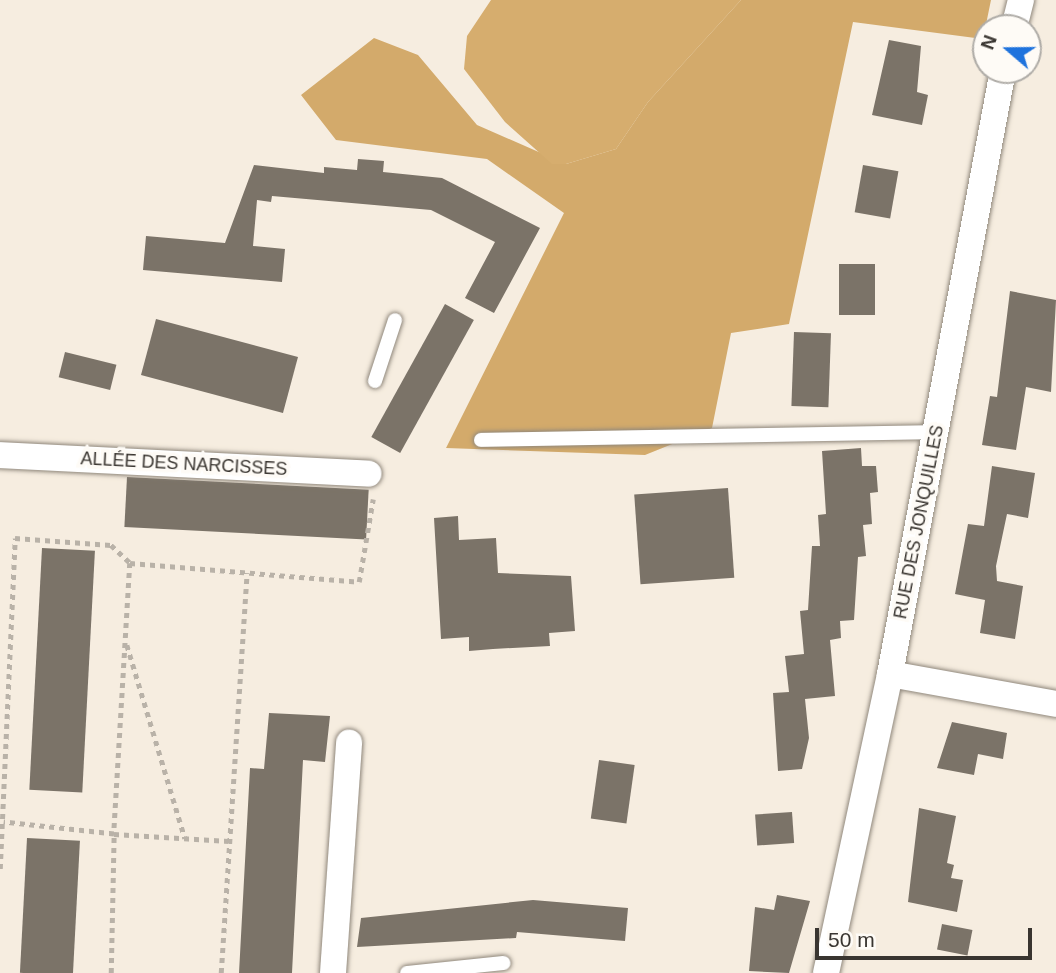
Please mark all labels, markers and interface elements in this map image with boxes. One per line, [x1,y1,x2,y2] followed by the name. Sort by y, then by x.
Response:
[972,14,1042,84] north arrow
[976,32,1001,52] text: N
[890,423,948,621] street label: RUE DES JONQUILLES
[80,448,288,480] street label: ALLÉE DES NARCISSES
[818,914,1035,958] scale bar
[828,928,875,951] text: 50 m

